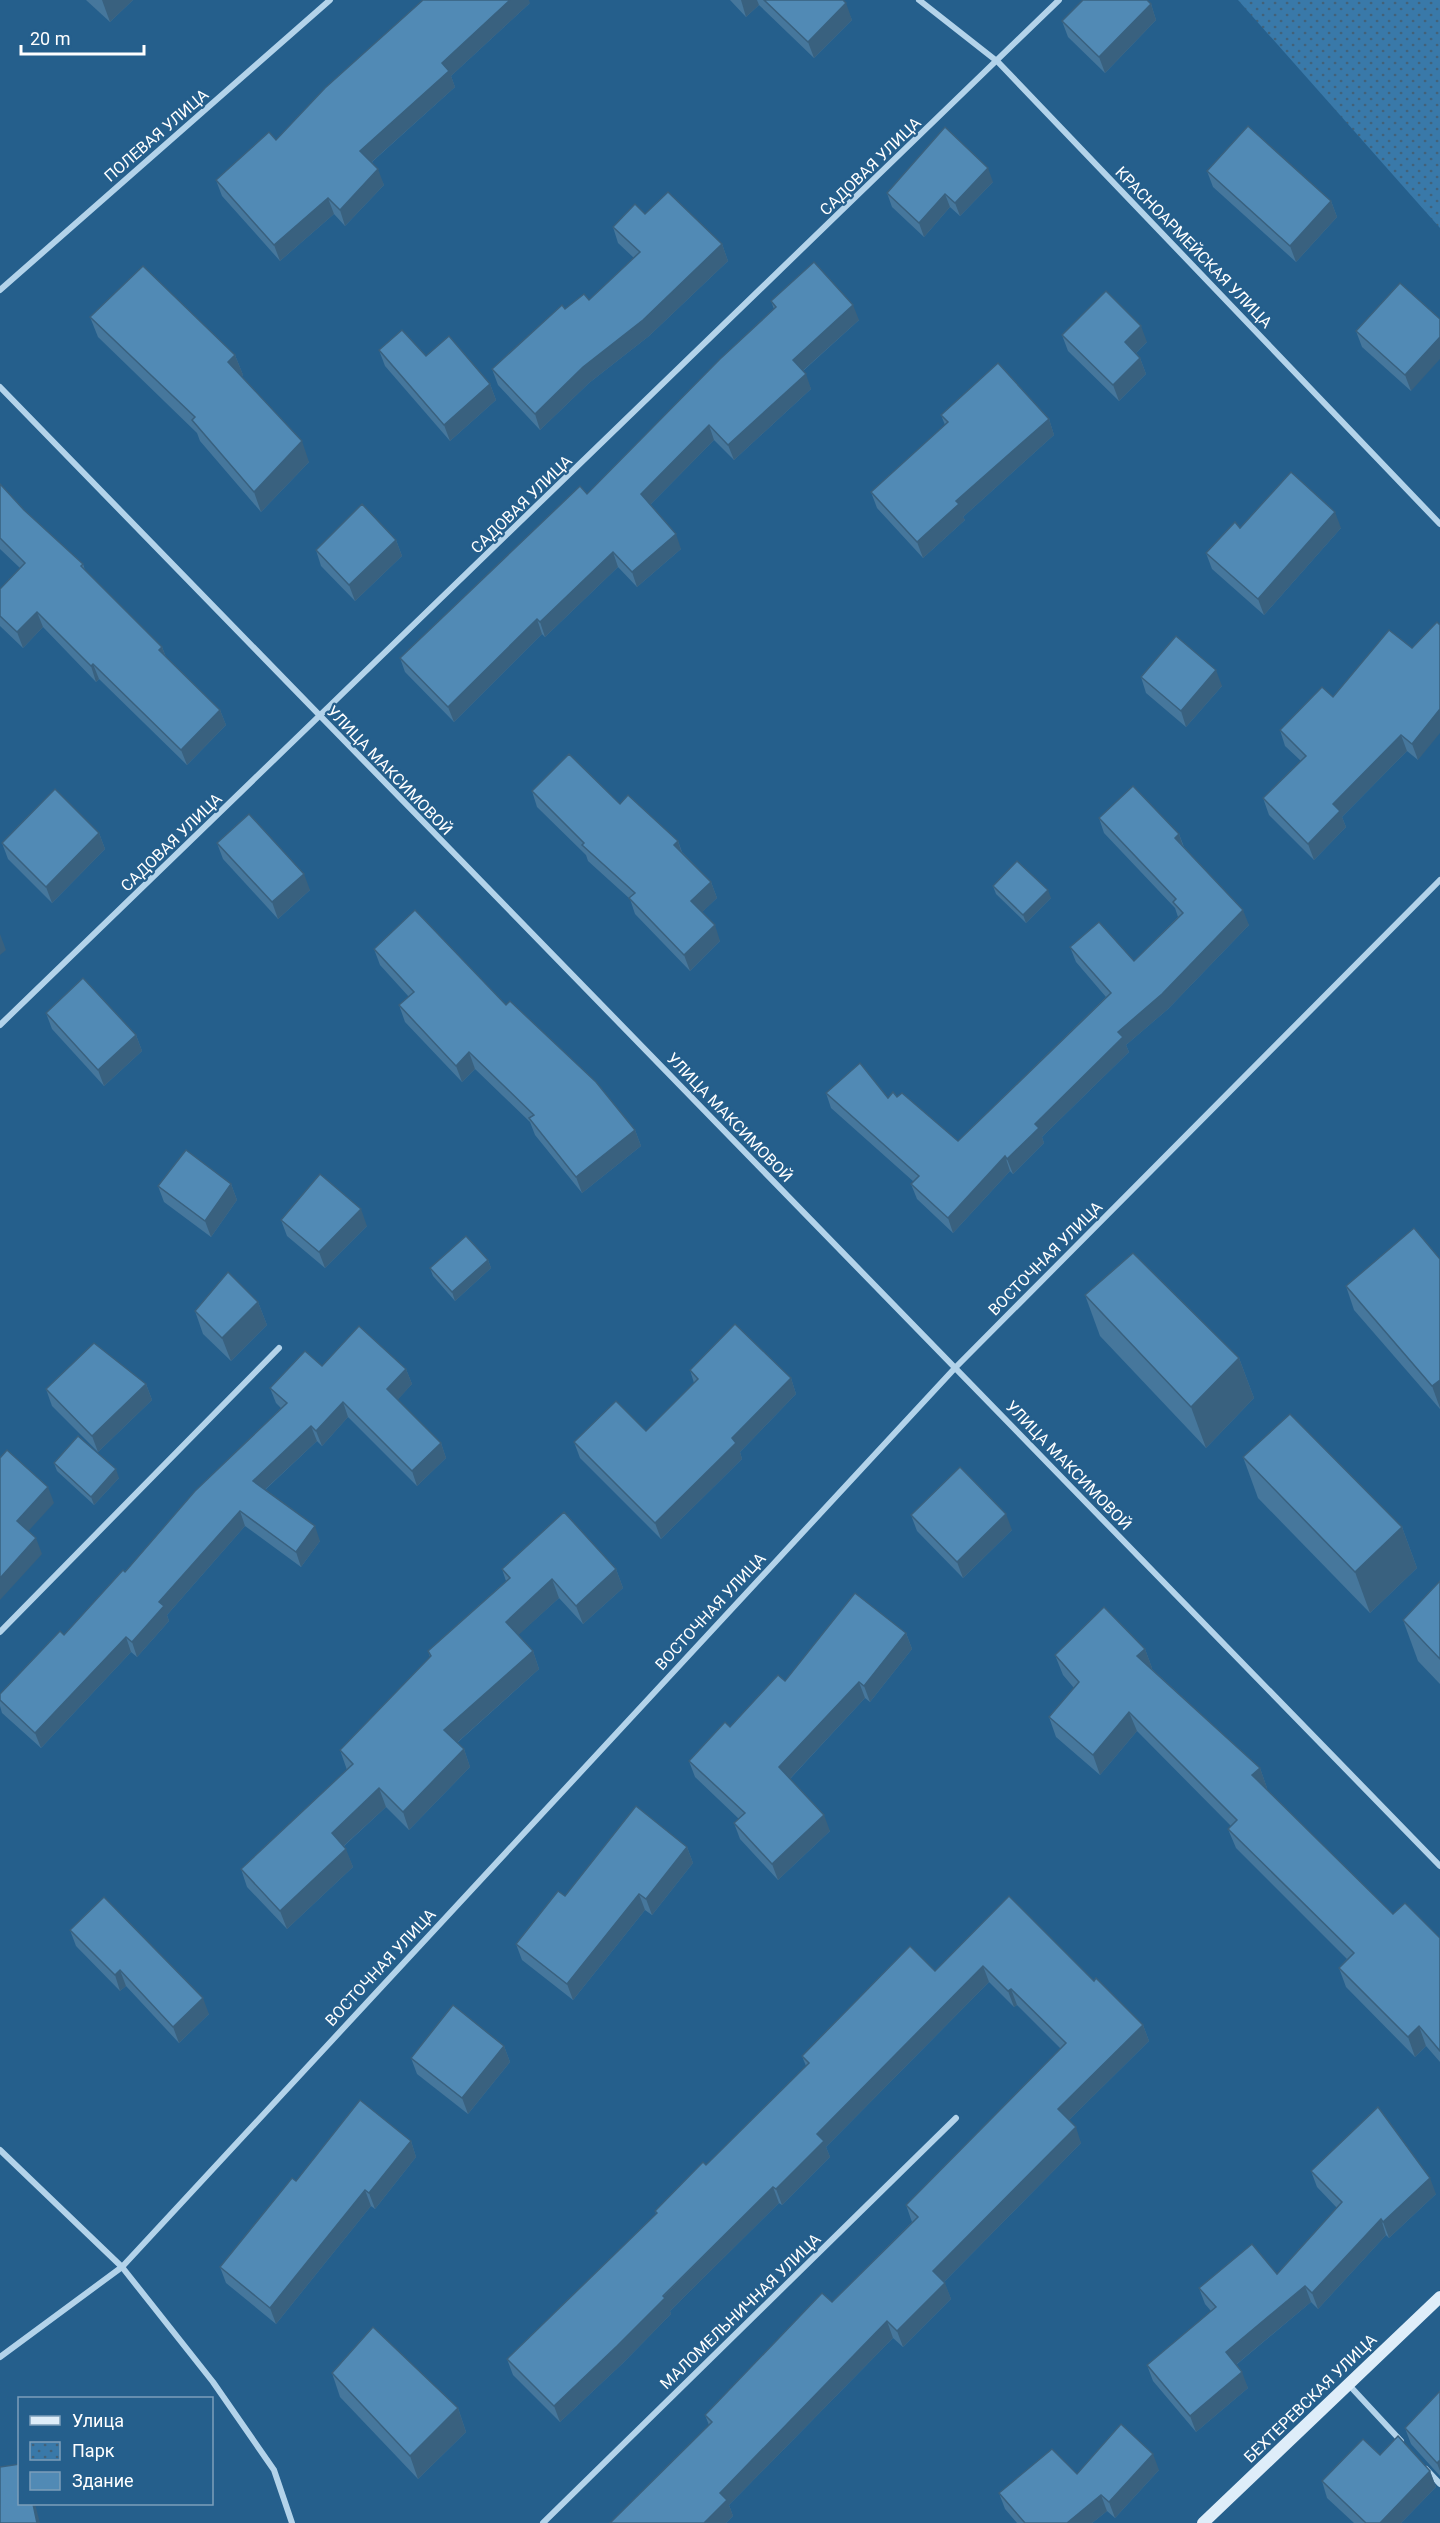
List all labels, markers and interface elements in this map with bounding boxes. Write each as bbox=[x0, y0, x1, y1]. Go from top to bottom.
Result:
scale bar bbox=[21, 18, 144, 56]
text: 20 m bbox=[30, 28, 70, 49]
street label: ПОЛЕВАЯ УЛИЦА bbox=[100, 85, 213, 186]
street label: САДОВАЯ УЛИЦА bbox=[816, 113, 925, 219]
street label: КРАСНОАРМЕЙСКАЯ УЛИЦА bbox=[1111, 163, 1276, 333]
street label: САДОВАЯ УЛИЦА bbox=[467, 451, 576, 557]
street label: УЛИЦА МАКСИМОВОЙ bbox=[323, 702, 456, 839]
street label: САДОВАЯ УЛИЦА bbox=[117, 789, 226, 895]
street label: УЛИЦА МАКСИМОВОЙ bbox=[663, 1049, 796, 1186]
street label: ВОСТОЧНАЯ УЛИЦА bbox=[984, 1197, 1107, 1319]
street label: УЛИЦА МАКСИМОВОЙ bbox=[1002, 1397, 1135, 1534]
street label: ВОСТОЧНАЯ УЛИЦА bbox=[651, 1548, 770, 1674]
street label: ВОСТОЧНАЯ УЛИЦА bbox=[321, 1904, 440, 2030]
street label: МАЛОМЕЛЬНИЧНАЯ УЛИЦА bbox=[656, 2229, 825, 2393]
street label: БЕХТЕРЕВСКАЯ УЛИЦА bbox=[1240, 2330, 1381, 2467]
legend bbox=[18, 2397, 213, 2505]
text: Улица bbox=[72, 2410, 124, 2431]
text: Парк bbox=[72, 2440, 115, 2461]
text: Здание bbox=[72, 2470, 134, 2491]

